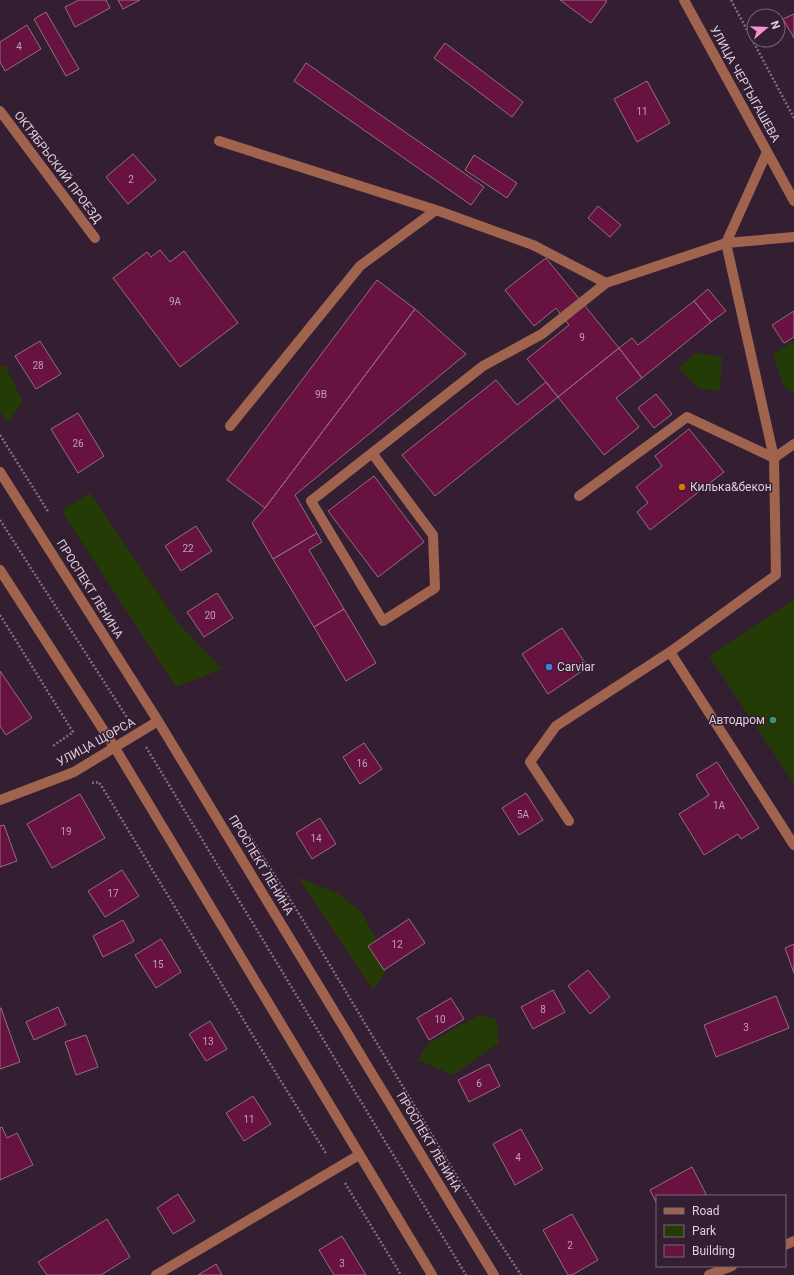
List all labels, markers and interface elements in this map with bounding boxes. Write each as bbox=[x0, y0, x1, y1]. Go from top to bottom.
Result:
north arrow bbox=[746, 8, 786, 48]
text: N bbox=[768, 19, 782, 31]
street label: УЛИЦА ЧЕРТЫГАШЕВА bbox=[707, 23, 783, 145]
house number: 4 bbox=[16, 41, 22, 52]
house number: 11 bbox=[636, 106, 648, 117]
street label: ОКТЯБРЬСКИЙ ПРОЕЗД bbox=[11, 108, 105, 226]
house number: 2 bbox=[128, 174, 134, 185]
house number: 9А bbox=[169, 296, 182, 307]
house number: 9 bbox=[579, 332, 585, 343]
house number: 28 bbox=[32, 360, 44, 371]
house number: 9В bbox=[315, 389, 327, 400]
house number: 26 bbox=[72, 438, 84, 449]
place label: Килька&бекон bbox=[690, 480, 772, 494]
marker: Килька&бекон bbox=[677, 482, 687, 492]
street label: ПРОСПЕКТ ЛЕНИНА bbox=[54, 537, 126, 641]
house number: 22 bbox=[182, 543, 194, 554]
house number: 20 bbox=[204, 610, 216, 621]
place label: Carviar bbox=[557, 660, 595, 674]
marker: Carviar bbox=[544, 662, 554, 672]
place label: Автодром bbox=[709, 713, 765, 727]
street label: УЛИЦА ЩОРСА bbox=[55, 715, 138, 769]
marker: Автодром bbox=[768, 715, 778, 725]
house number: 16 bbox=[356, 758, 368, 769]
house number: 1А bbox=[713, 800, 726, 811]
house number: 5А bbox=[517, 809, 530, 820]
street label: ПРОСПЕКТ ЛЕНИНА bbox=[226, 812, 296, 918]
house number: 19 bbox=[60, 826, 72, 837]
house number: 14 bbox=[310, 833, 322, 844]
house number: 17 bbox=[107, 888, 119, 899]
house number: 12 bbox=[391, 939, 403, 950]
house number: 15 bbox=[152, 959, 164, 970]
house number: 8 bbox=[540, 1004, 546, 1015]
house number: 10 bbox=[434, 1014, 446, 1025]
house number: 3 bbox=[743, 1022, 749, 1033]
house number: 13 bbox=[202, 1036, 214, 1047]
house number: 6 bbox=[476, 1078, 482, 1089]
street label: ПРОСПЕКТ ЛЕНИНА bbox=[394, 1089, 464, 1195]
house number: 11 bbox=[243, 1114, 255, 1125]
house number: 4 bbox=[515, 1152, 521, 1163]
legend bbox=[656, 1195, 786, 1267]
text: Road bbox=[692, 1204, 720, 1218]
text: Park bbox=[692, 1224, 717, 1238]
house number: 2 bbox=[567, 1240, 573, 1251]
text: Building bbox=[692, 1244, 735, 1258]
house number: 3 bbox=[339, 1258, 345, 1269]

